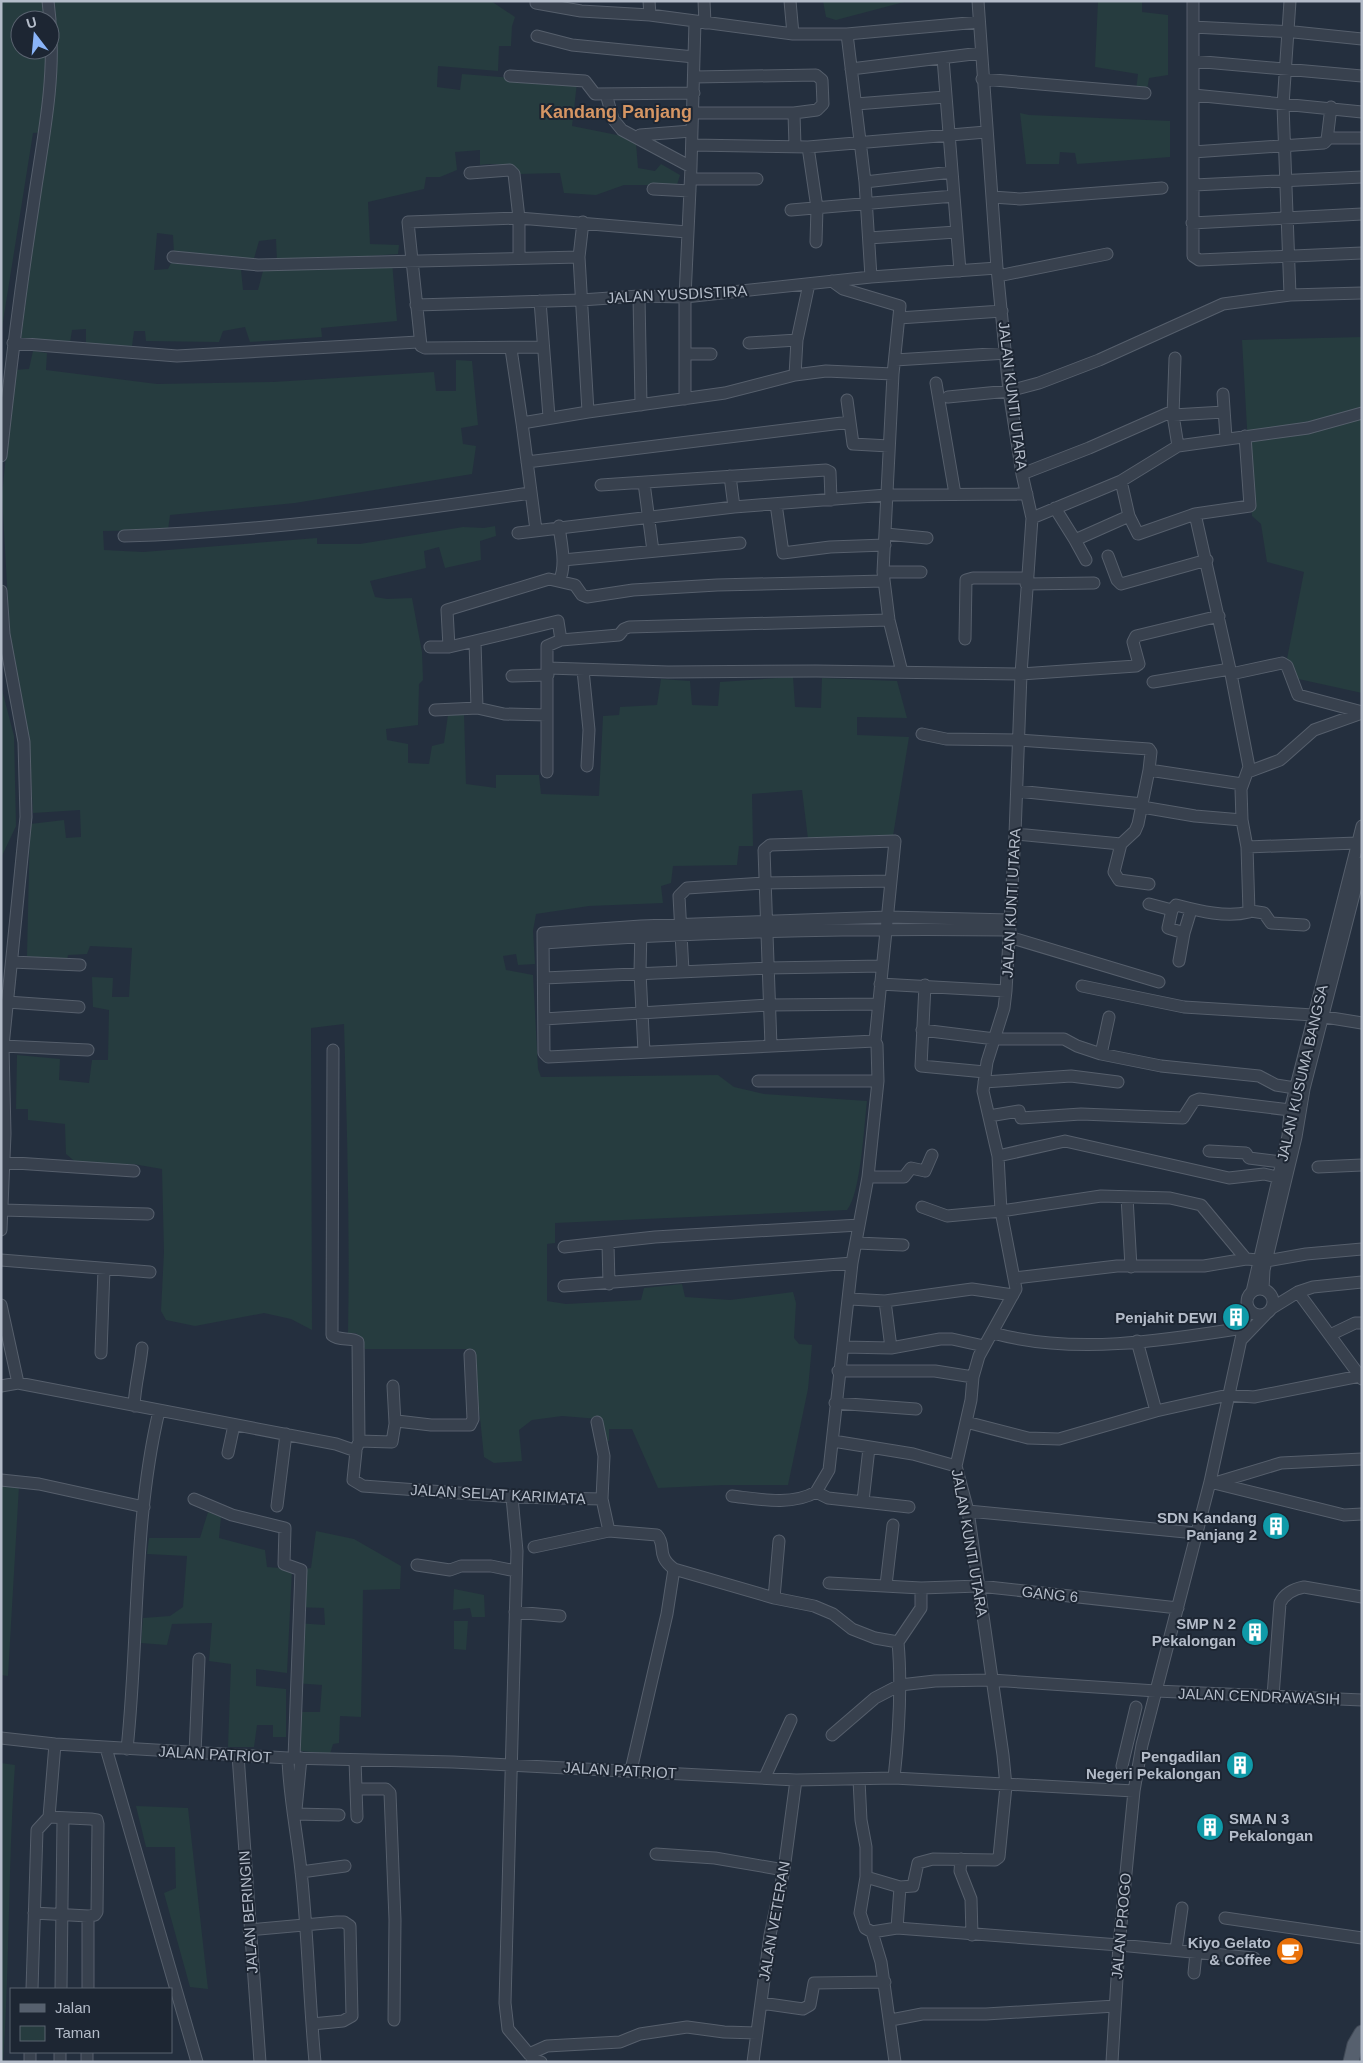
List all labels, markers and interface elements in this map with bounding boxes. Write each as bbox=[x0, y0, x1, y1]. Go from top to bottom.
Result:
north arrow bbox=[10, 10, 60, 60]
text: U bbox=[24, 13, 38, 32]
district label: Kandang Panjang bbox=[540, 102, 692, 122]
street label: JALAN YUSDISTIRA bbox=[606, 282, 748, 306]
street label: JALAN KUNTI UTARA bbox=[995, 321, 1031, 471]
street label: JALAN KUNTI UTARA bbox=[999, 828, 1023, 978]
street label: JALAN KUSUMA BANGSA bbox=[1273, 983, 1331, 1163]
building icon: Penjahit DEWI bbox=[1221, 1302, 1251, 1332]
place label: Penjahit DEWI bbox=[1115, 1309, 1217, 1326]
street label: JALAN KUNTI UTARA bbox=[949, 1468, 991, 1618]
street label: JALAN SELAT KARIMATA bbox=[410, 1481, 586, 1507]
place label: SDN Kandang Panjang 2 bbox=[1157, 1509, 1257, 1543]
building icon: SDN Kandang Panjang 2 bbox=[1261, 1511, 1291, 1541]
street label: GANG 6 bbox=[1021, 1583, 1079, 1605]
place label: SMP N 2 Pekalongan bbox=[1152, 1615, 1236, 1649]
building icon: SMP N 2 Pekalongan bbox=[1240, 1617, 1270, 1647]
street label: JALAN CENDRAWASIH bbox=[1178, 1685, 1340, 1707]
street label: JALAN PATRIOT bbox=[158, 1743, 272, 1765]
place label: Pengadilan Negeri Pekalongan bbox=[1086, 1748, 1221, 1782]
building icon: Pengadilan Negeri Pekalongan bbox=[1225, 1750, 1255, 1780]
street label: JALAN PATRIOT bbox=[563, 1759, 677, 1781]
place label: SMA N 3 Pekalongan bbox=[1229, 1810, 1313, 1844]
building icon: SMA N 3 Pekalongan bbox=[1195, 1812, 1225, 1842]
street label: JALAN BERINGIN bbox=[235, 1850, 261, 1974]
street label: JALAN VETERAN bbox=[755, 1860, 793, 1982]
street label: JALAN PROGO bbox=[1108, 1872, 1134, 1980]
place label: Kiyo Gelato & Coffee bbox=[1188, 1934, 1271, 1968]
cafe icon: Kiyo Gelato & Coffee bbox=[1275, 1936, 1305, 1966]
legend bbox=[10, 1988, 172, 2053]
text: Jalan bbox=[55, 1999, 91, 2016]
text: Taman bbox=[55, 2024, 100, 2041]

